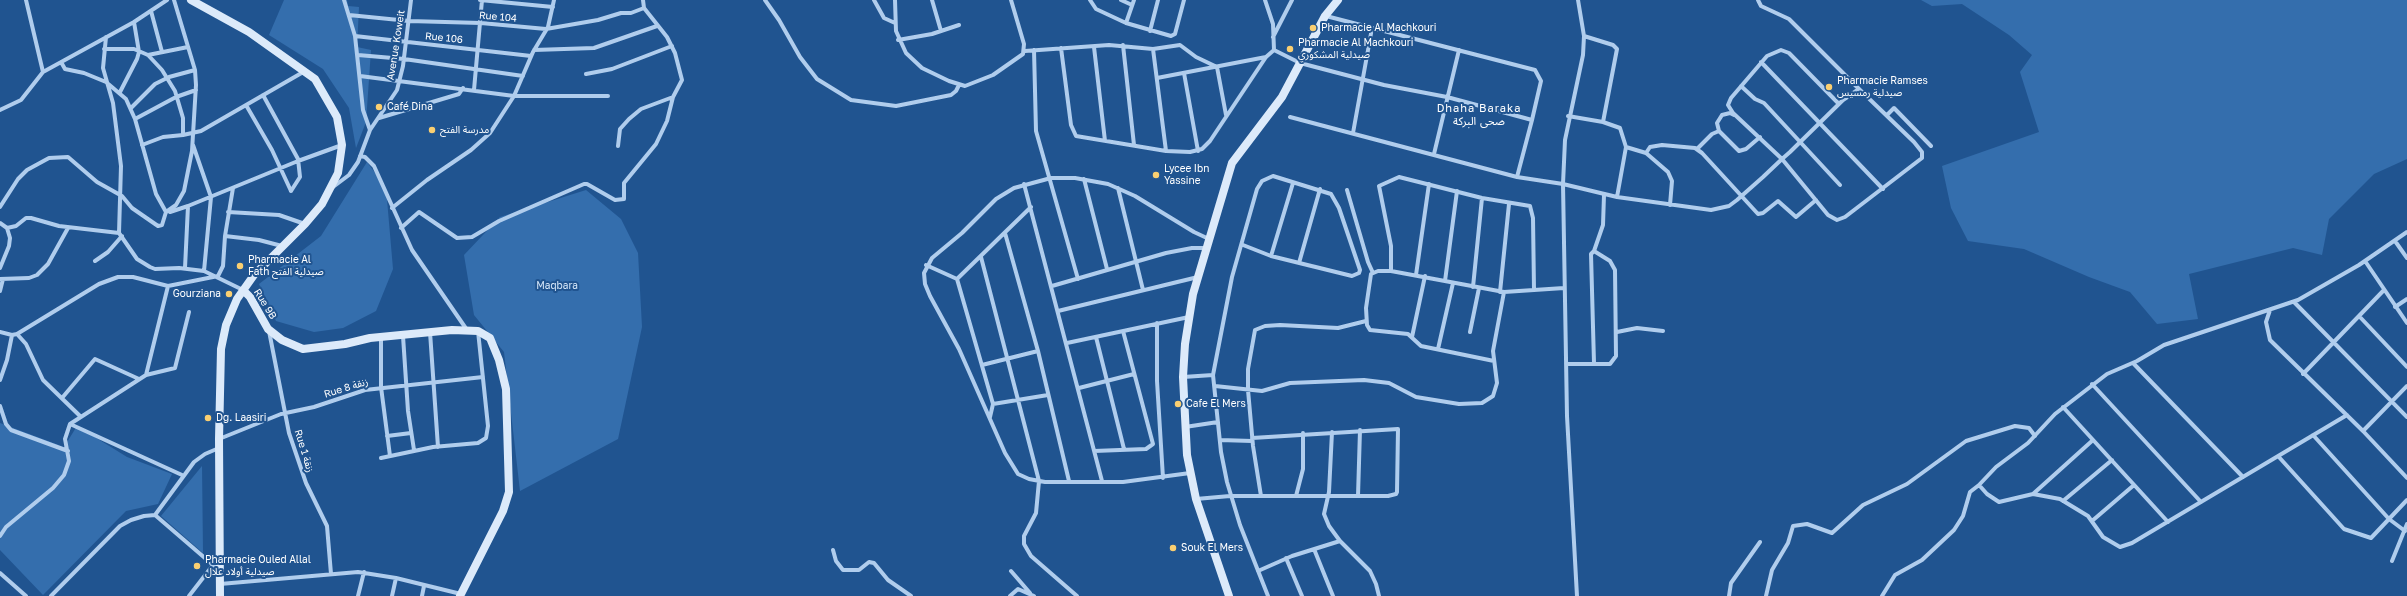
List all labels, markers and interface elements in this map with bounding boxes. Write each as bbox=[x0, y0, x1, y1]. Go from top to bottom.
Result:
street label: Avenue Koweit bbox=[385, 9, 407, 81]
street label: Rue 104 bbox=[478, 9, 518, 25]
place label: Pharmacie Al Machkouri bbox=[1321, 22, 1436, 34]
marker: Pharmacie Al Machkouri bbox=[1308, 23, 1318, 33]
street label: Rue 106 bbox=[424, 30, 464, 46]
place label: Pharmacie Al Machkouri صيدلية المشكوري bbox=[1298, 37, 1413, 60]
marker: Pharmacie Al Machkouri صيدلية المشكوري bbox=[1285, 44, 1295, 54]
place label: Pharmacie Ramses صيدلية رمسيس bbox=[1837, 75, 1928, 98]
marker: Pharmacie Ramses صيدلية رمسيس bbox=[1824, 82, 1834, 92]
place label: Café Dina bbox=[387, 101, 433, 113]
marker: Café Dina bbox=[374, 102, 384, 112]
district label: Dhaha Baraka ضحى البركة bbox=[1437, 102, 1521, 128]
place label: مدرسة الفتح bbox=[440, 124, 489, 136]
marker: مدرسة الفتح bbox=[427, 125, 437, 135]
place label: Lycee Ibn Yassine bbox=[1164, 163, 1209, 186]
marker: Lycee Ibn Yassine bbox=[1151, 170, 1161, 180]
place label: Pharmacie Al Fath صيدلية الفتح bbox=[248, 254, 324, 278]
marker: Pharmacie Al Fath صيدلية الفتح bbox=[235, 261, 245, 271]
park label: Maqbara bbox=[536, 280, 578, 292]
street label: Rue 9B bbox=[251, 287, 279, 321]
place label: Gourziana bbox=[173, 288, 221, 300]
marker: Gourziana bbox=[224, 289, 234, 299]
street label: Rue 8 زنقة bbox=[323, 376, 369, 400]
place label: Cafe El Mers bbox=[1186, 398, 1246, 410]
marker: Cafe El Mers bbox=[1173, 399, 1183, 409]
place label: Dg. Laasiri bbox=[216, 412, 266, 424]
marker: Dg. Laasiri bbox=[203, 413, 213, 423]
street label: Rue 1 زنقة bbox=[292, 428, 316, 474]
place label: Souk El Mers bbox=[1181, 542, 1243, 554]
marker: Souk El Mers bbox=[1168, 543, 1178, 553]
place label: Pharmacie Ouled Allal صيدلية أولاد علال bbox=[205, 554, 311, 578]
marker: Pharmacie Ouled Allal صيدلية أولاد علال bbox=[192, 561, 202, 571]

